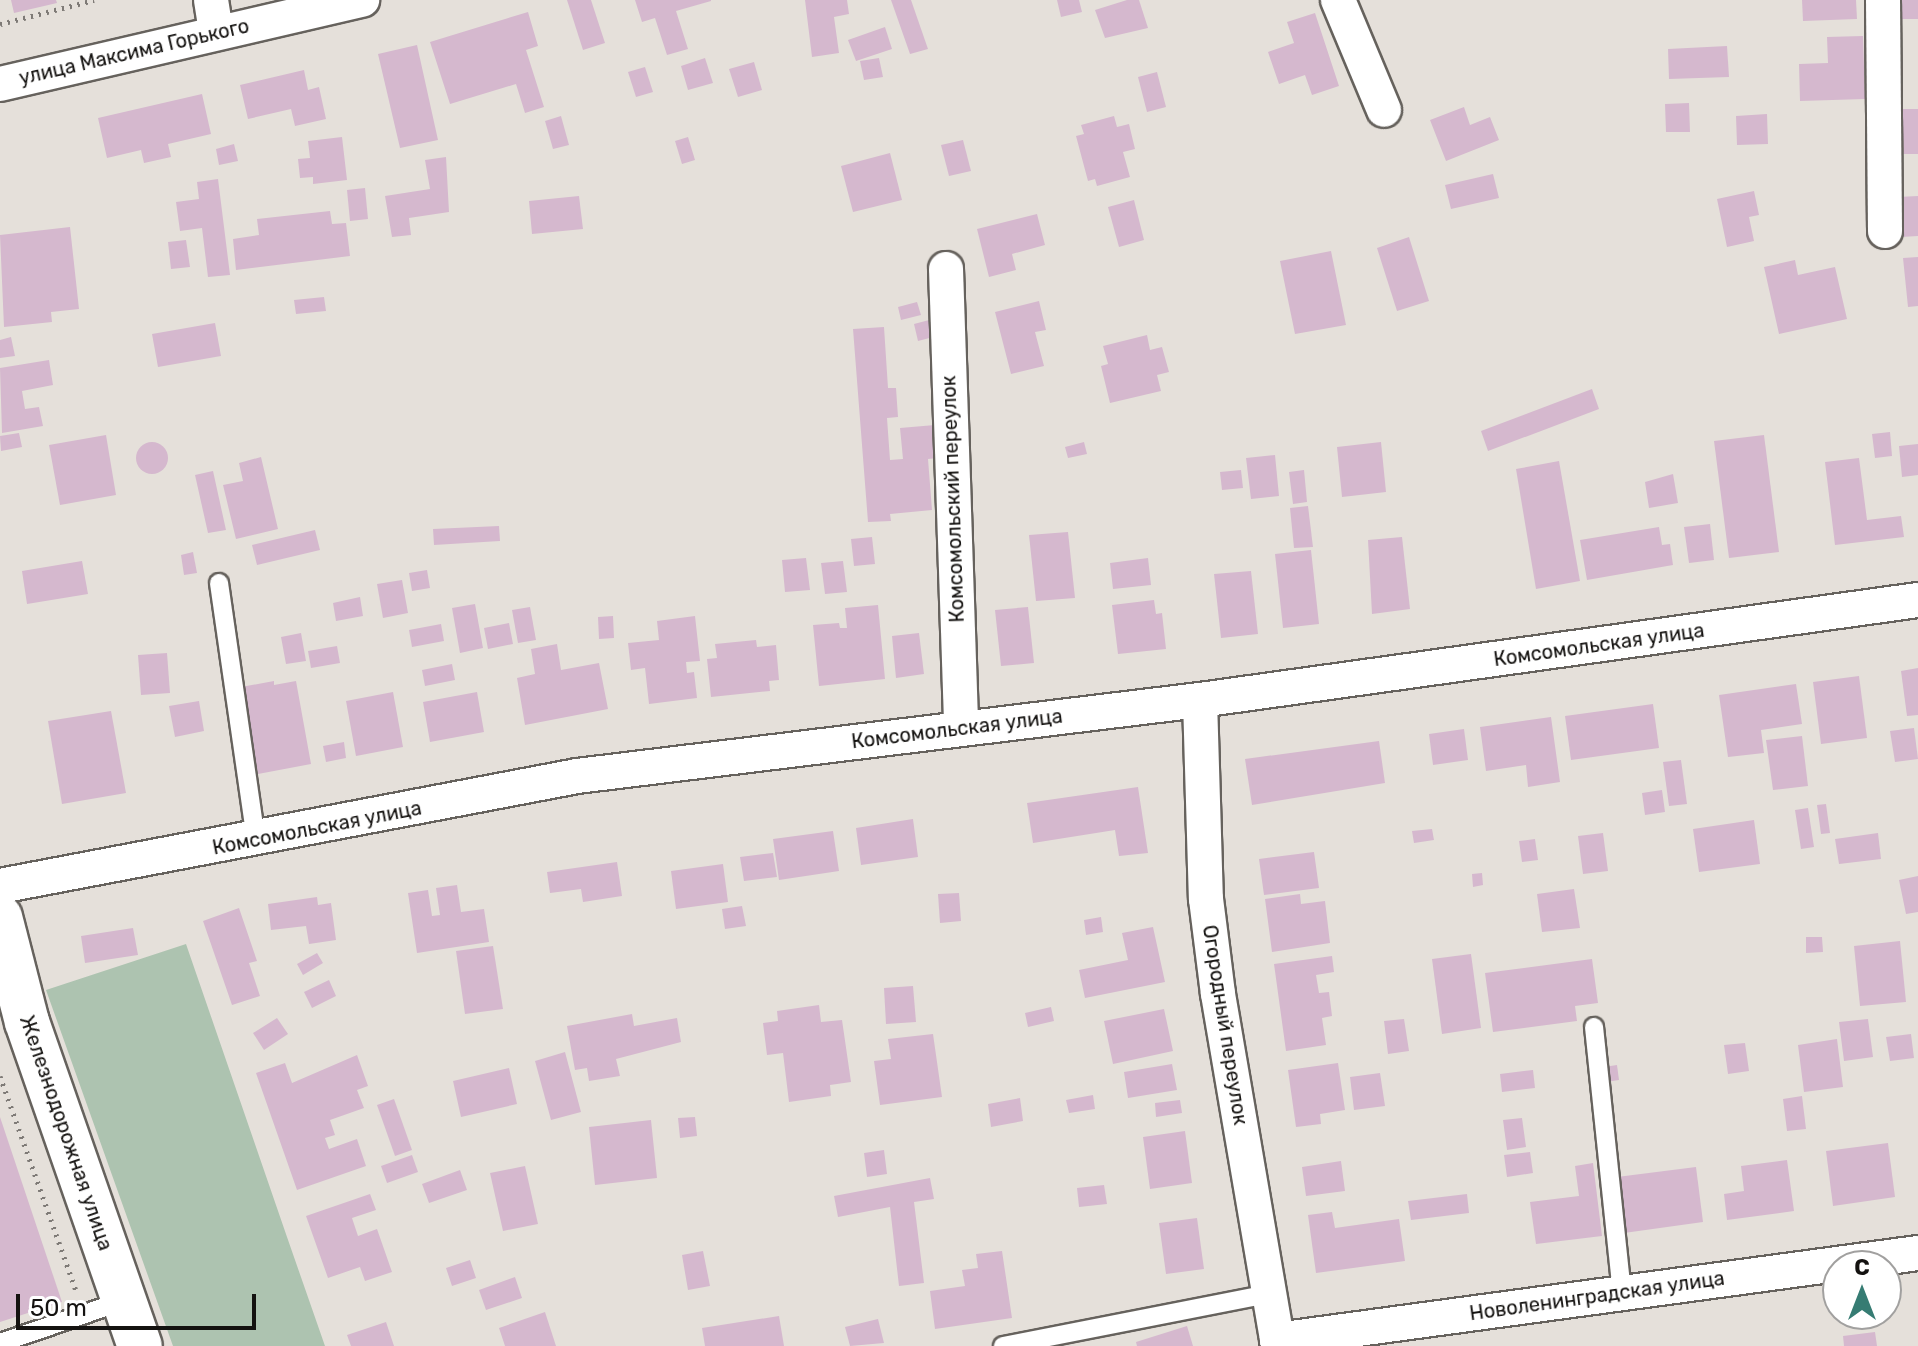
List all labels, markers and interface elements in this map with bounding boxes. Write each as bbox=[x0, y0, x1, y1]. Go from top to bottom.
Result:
street label: улица Максима Горького bbox=[17, 14, 251, 90]
street label: Комсомольский переулок bbox=[937, 375, 969, 623]
street label: Комсомольская улица bbox=[1492, 618, 1706, 672]
street label: Комсомольская улица bbox=[850, 704, 1064, 754]
street label: Комсомольская улица bbox=[210, 796, 424, 860]
street label: Огородный переулок bbox=[1197, 923, 1253, 1127]
street label: Железнодорожная улица bbox=[14, 1012, 118, 1254]
north arrow bbox=[1822, 1250, 1902, 1330]
text: С bbox=[1854, 1254, 1870, 1281]
street label: Новоленинградская улица bbox=[1468, 1266, 1726, 1326]
scale bar bbox=[20, 1278, 260, 1328]
text: 50 m bbox=[30, 1294, 87, 1322]

